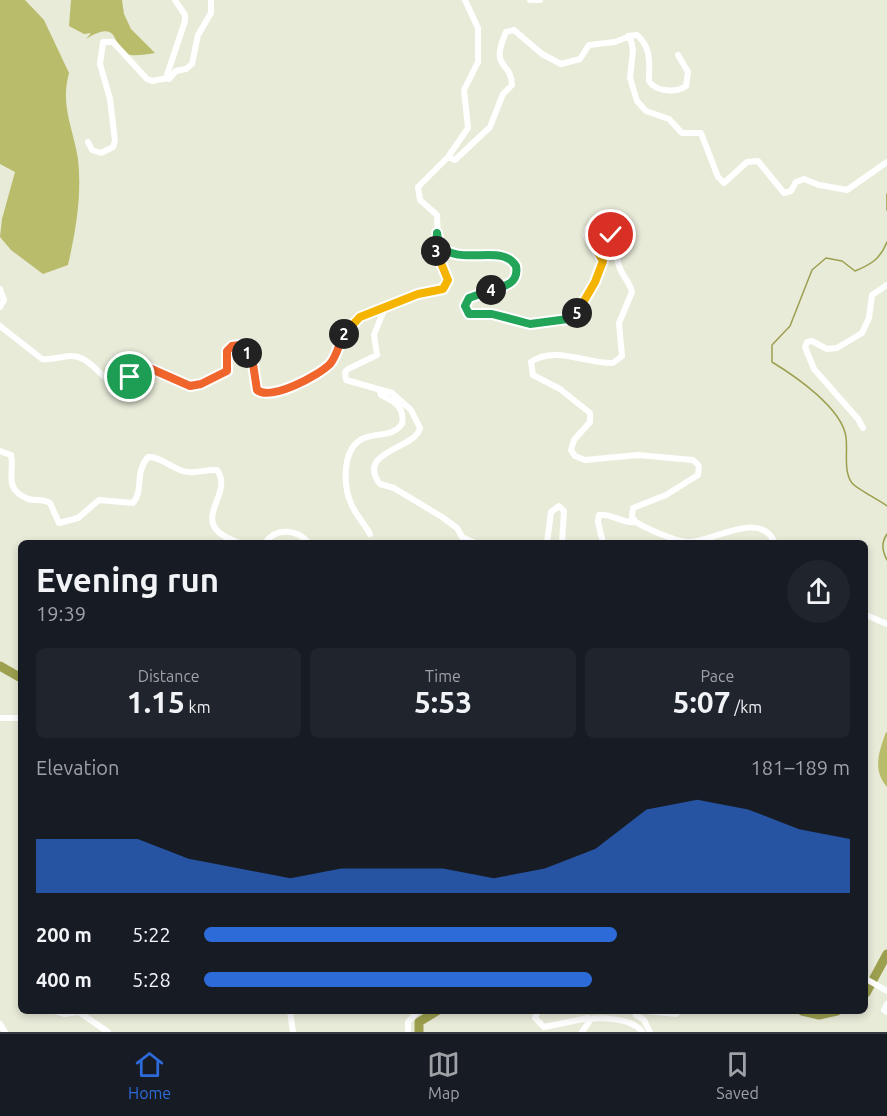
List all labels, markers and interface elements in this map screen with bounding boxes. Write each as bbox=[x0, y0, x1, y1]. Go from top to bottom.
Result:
pin bbox=[585, 209, 636, 260]
icon: check bbox=[594, 218, 627, 251]
pin: 3 bbox=[421, 236, 451, 266]
text: 3 bbox=[431, 242, 441, 260]
pin: 4 bbox=[476, 275, 506, 305]
text: 4 bbox=[486, 281, 496, 299]
pin: 5 bbox=[562, 298, 592, 328]
text: 5 bbox=[572, 304, 582, 322]
pin: 2 bbox=[329, 319, 359, 349]
text: 2 bbox=[339, 325, 349, 343]
pin: 1 bbox=[232, 338, 262, 368]
text: 1 bbox=[242, 344, 252, 362]
pin bbox=[104, 351, 155, 402]
icon: arrive bbox=[113, 360, 146, 393]
button: share bbox=[787, 560, 850, 623]
text: Evening run bbox=[36, 561, 219, 598]
text: 19:39 bbox=[36, 602, 86, 625]
text: Distance bbox=[138, 667, 200, 685]
text: Time bbox=[425, 667, 461, 685]
text: Pace bbox=[700, 667, 734, 685]
text: 1.15 bbox=[127, 685, 185, 719]
text: 5:53 bbox=[414, 685, 472, 719]
text: 5:07 bbox=[673, 685, 731, 719]
text: km bbox=[185, 698, 211, 716]
text: /km bbox=[731, 698, 762, 716]
text: Elevation bbox=[36, 756, 119, 779]
text: 181–189 m bbox=[751, 756, 850, 779]
text: 200 m bbox=[36, 923, 92, 946]
text: 5:22 bbox=[132, 923, 171, 946]
text: 400 m bbox=[36, 968, 92, 991]
text: 5:28 bbox=[132, 968, 171, 991]
tab: Home bbox=[128, 1048, 171, 1102]
tab: Map bbox=[427, 1048, 460, 1102]
tab: Saved bbox=[716, 1048, 759, 1102]

